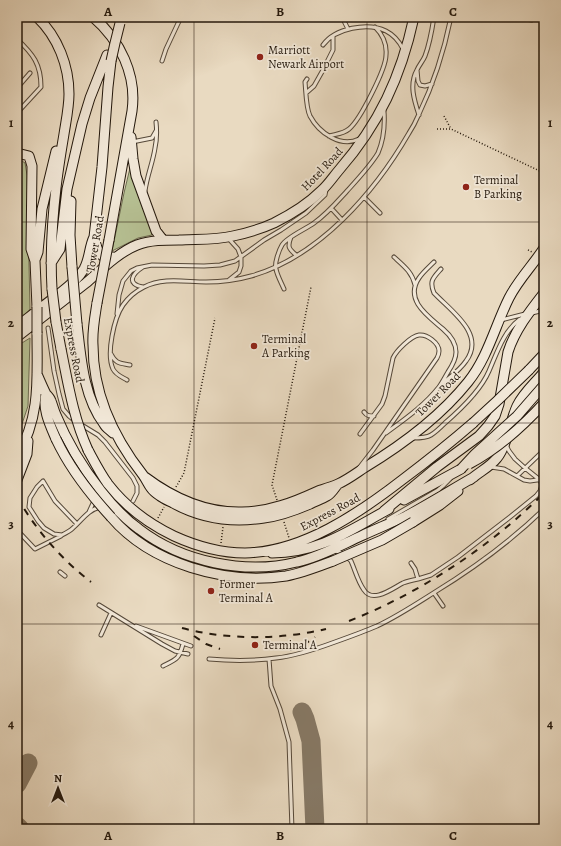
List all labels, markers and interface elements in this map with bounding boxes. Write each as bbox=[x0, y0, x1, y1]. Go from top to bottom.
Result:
text: A bbox=[103, 3, 113, 20]
text: B bbox=[276, 3, 284, 20]
text: C bbox=[449, 3, 457, 20]
place label: Marriott Newark Airport bbox=[268, 42, 344, 72]
marker: Marriott Newark Airport bbox=[255, 52, 265, 62]
text: 1 bbox=[9, 114, 14, 131]
text: 1 bbox=[548, 114, 553, 131]
street label: Hotel Road bbox=[298, 143, 347, 194]
place label: Terminal B Parking bbox=[474, 172, 522, 202]
marker: Terminal B Parking bbox=[461, 182, 471, 192]
street label: Tower Road bbox=[82, 214, 108, 274]
text: 2 bbox=[8, 314, 15, 331]
text: 2 bbox=[547, 314, 554, 331]
street label: Express Road bbox=[60, 316, 88, 384]
place label: Terminal A Parking bbox=[261, 331, 310, 361]
marker: Terminal A Parking bbox=[249, 341, 259, 351]
street label: Tower Road bbox=[412, 368, 464, 420]
street label: Express Road bbox=[297, 489, 363, 535]
text: 3 bbox=[8, 515, 14, 532]
text: 3 bbox=[547, 515, 553, 532]
place label: Former Terminal A bbox=[219, 576, 274, 606]
marker: Former Terminal A bbox=[206, 586, 216, 596]
place label: Terminal A bbox=[263, 637, 318, 653]
marker: Terminal A bbox=[250, 640, 260, 650]
text: 4 bbox=[8, 715, 14, 732]
text: 4 bbox=[547, 715, 553, 732]
north arrow bbox=[38, 768, 78, 808]
text: N bbox=[54, 771, 62, 786]
text: A bbox=[103, 827, 113, 844]
text: B bbox=[276, 827, 284, 844]
text: C bbox=[449, 827, 457, 844]

